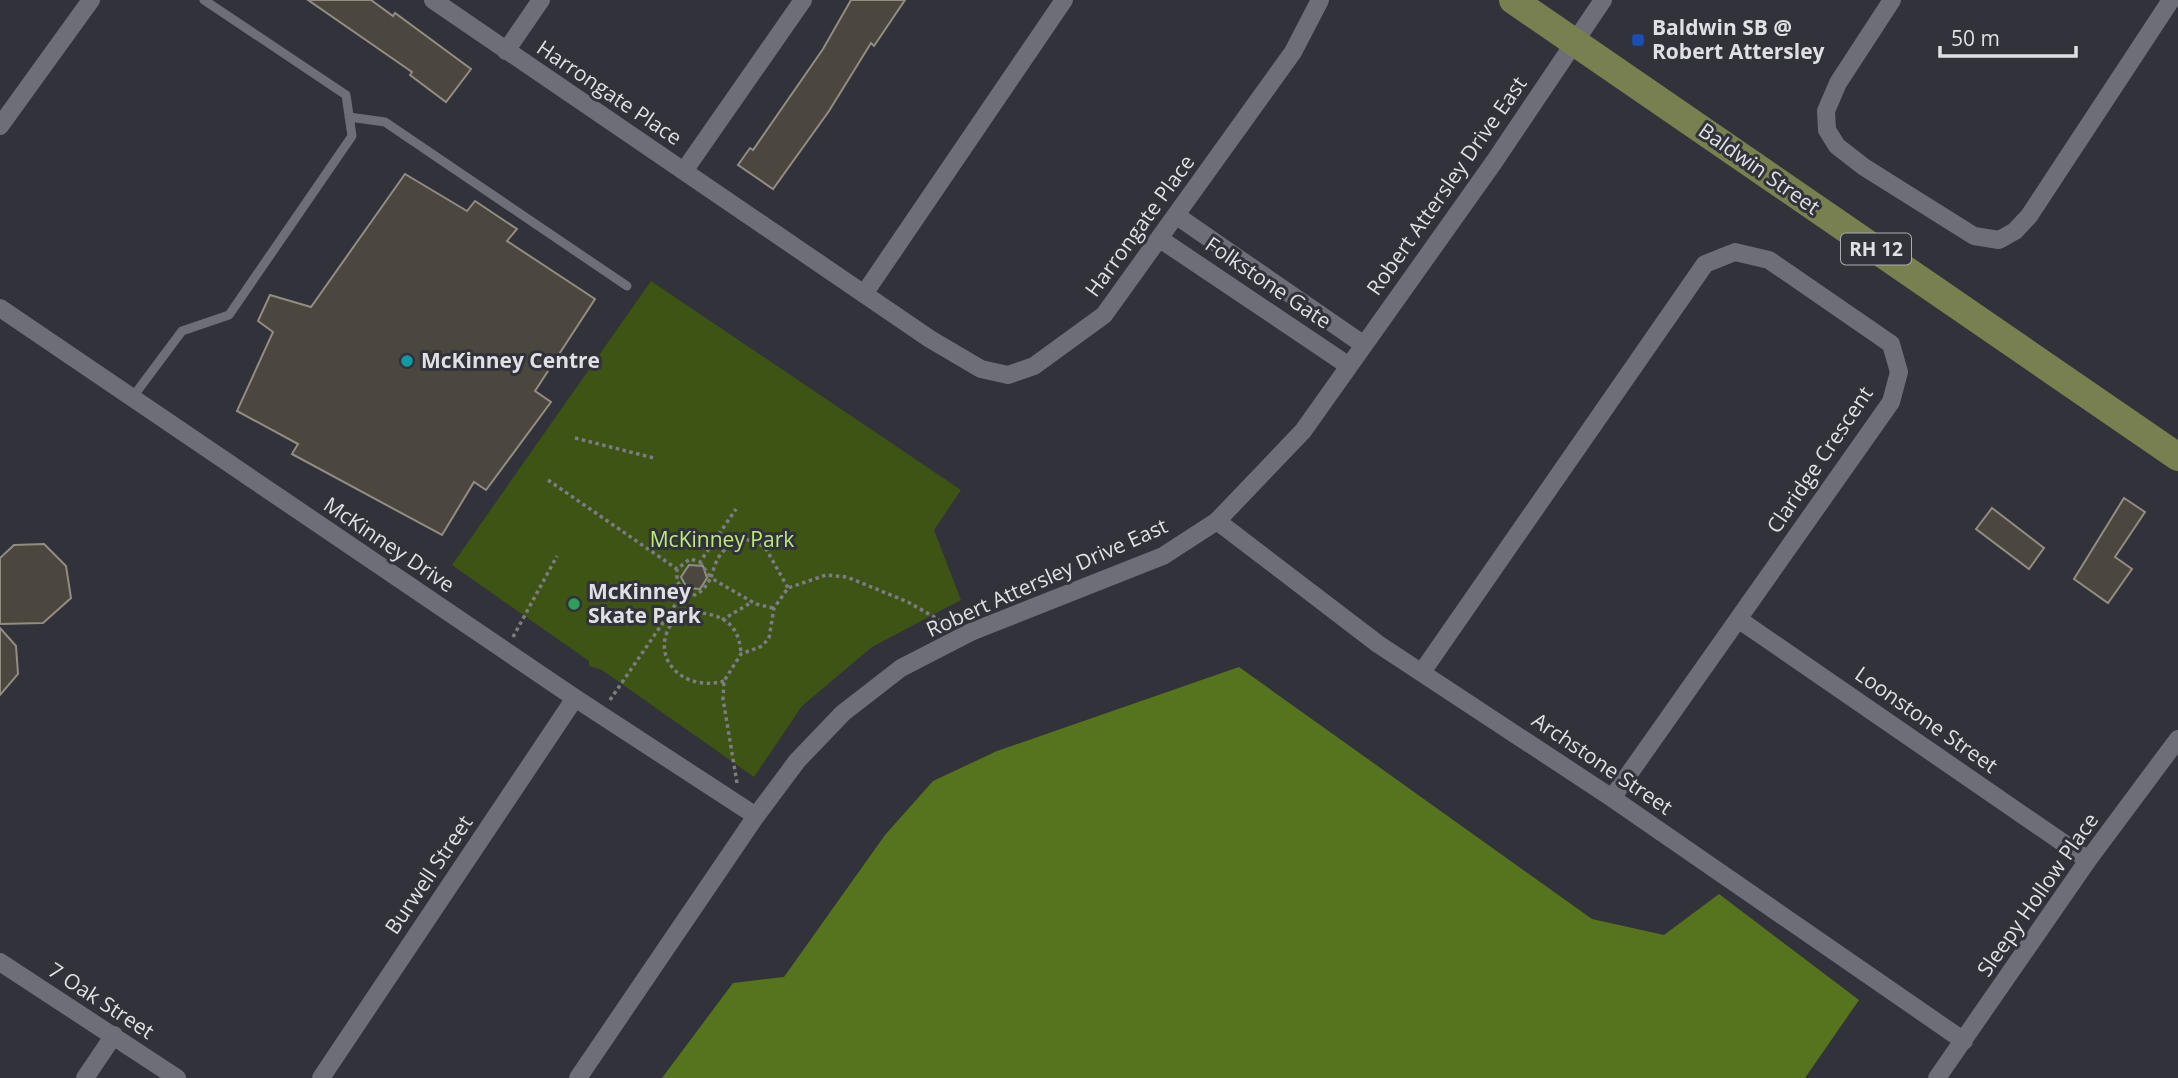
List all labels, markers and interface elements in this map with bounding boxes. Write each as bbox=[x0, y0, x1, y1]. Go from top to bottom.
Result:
place label: Baldwin SB @ Robert Attersley bbox=[1652, 13, 1825, 65]
scale bar bbox=[1940, 14, 2076, 58]
text: 50 m bbox=[1951, 24, 2000, 52]
marker: Baldwin SB @ Robert Attersley bbox=[1630, 32, 1646, 48]
street label: Harrongate Place bbox=[532, 33, 687, 151]
street label: Robert Attersley Drive East bbox=[1360, 70, 1533, 300]
street label: Baldwin Street bbox=[1693, 116, 1826, 220]
street label: Harrongate Place bbox=[1078, 149, 1200, 302]
street label: Folkstone Gate bbox=[1200, 230, 1337, 335]
road number: RH 12 bbox=[1841, 233, 1911, 264]
place label: McKinney Centre bbox=[421, 346, 600, 374]
marker: McKinney Centre bbox=[399, 353, 415, 369]
street label: Claridge Crescent bbox=[1760, 381, 1879, 538]
street label: McKinney Drive bbox=[319, 490, 460, 598]
street label: Robert Attersley Drive East bbox=[922, 511, 1172, 643]
park label: McKinney Park bbox=[650, 525, 794, 553]
place label: McKinney Skate Park bbox=[588, 577, 702, 629]
marker: McKinney Skate Park bbox=[566, 596, 582, 612]
street label: Loonstone Street bbox=[1850, 660, 2003, 779]
street label: Archstone Street bbox=[1527, 706, 1678, 821]
street label: Sleepy Hollow Place bbox=[1970, 807, 2104, 982]
street label: Burwell Street bbox=[378, 809, 478, 939]
street label: 7 Oak Street bbox=[43, 956, 160, 1045]

